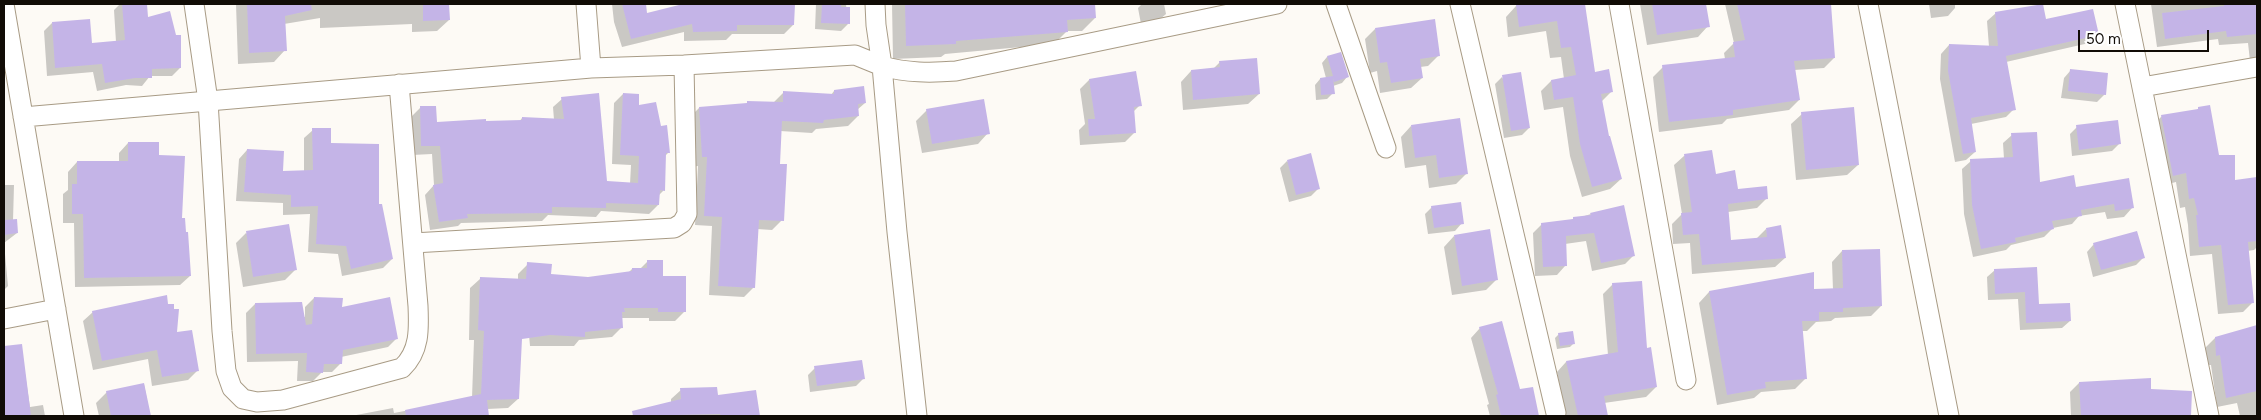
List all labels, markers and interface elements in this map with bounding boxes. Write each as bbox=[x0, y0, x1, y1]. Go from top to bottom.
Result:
scale bar bbox=[2081, 20, 2212, 52]
text: 50 m bbox=[2086, 30, 2121, 48]

